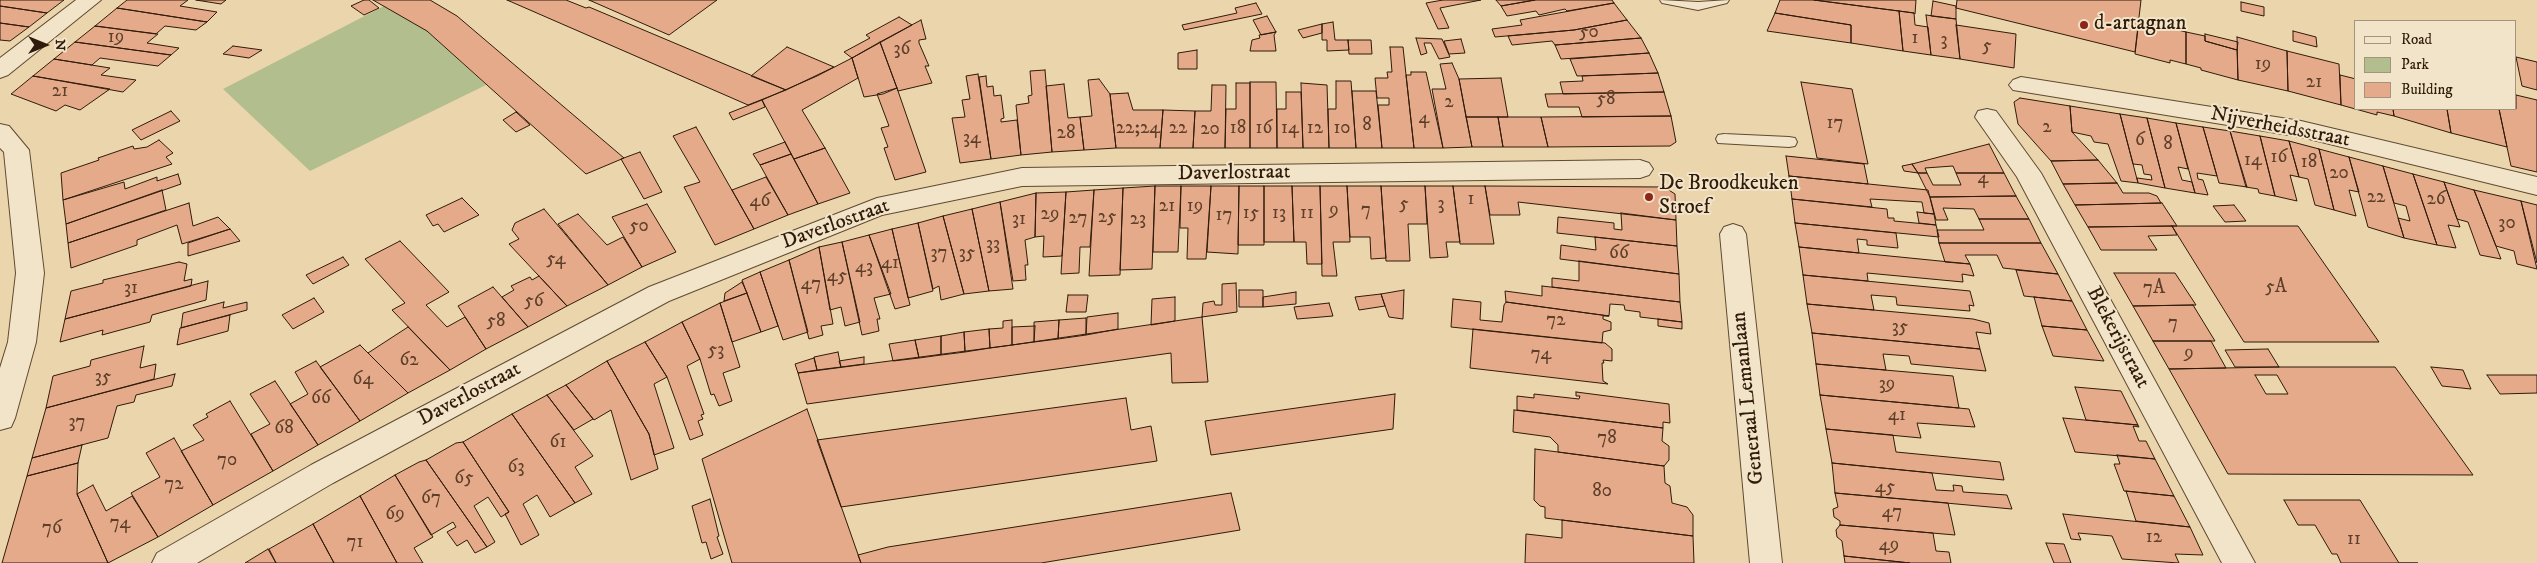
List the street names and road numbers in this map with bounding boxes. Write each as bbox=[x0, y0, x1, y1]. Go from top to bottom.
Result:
street label: Nijverheidsstraat bbox=[2208, 102, 2352, 154]
street label: Daverlostraat bbox=[1177, 160, 1291, 188]
street label: Daverlostraat bbox=[779, 194, 893, 256]
street label: Blekerijstraat bbox=[2080, 283, 2154, 393]
street label: Generaal Lemanlaan bbox=[1727, 310, 1771, 486]
street label: Daverlostraat bbox=[414, 357, 526, 433]

